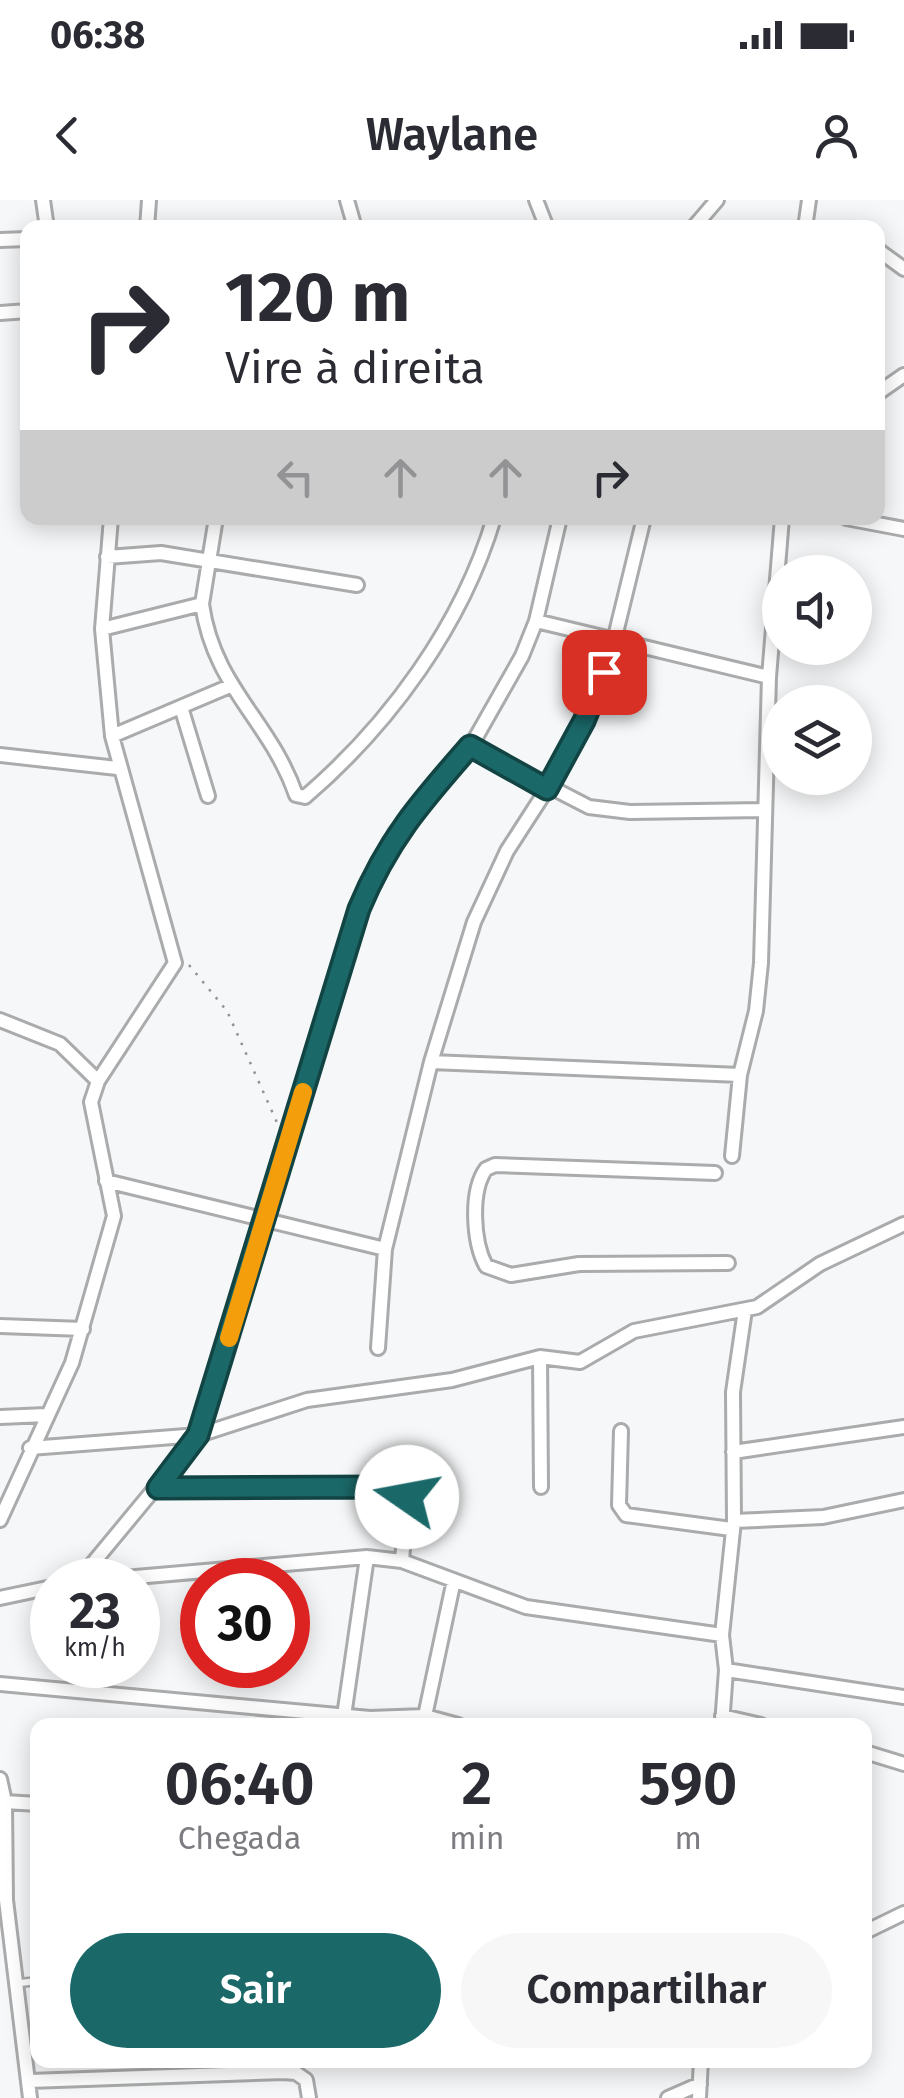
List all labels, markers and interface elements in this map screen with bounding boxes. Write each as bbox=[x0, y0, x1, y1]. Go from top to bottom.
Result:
text: 06:38 bbox=[50, 12, 145, 58]
icon: back bbox=[40, 108, 95, 163]
text: Waylane bbox=[366, 108, 538, 162]
icon: person bbox=[809, 108, 864, 163]
text: 120 m bbox=[225, 256, 410, 340]
icon: right bbox=[60, 260, 190, 390]
text: Vire à direita bbox=[225, 341, 485, 395]
icon: left bbox=[268, 450, 323, 505]
icon: ahead bbox=[373, 450, 428, 505]
icon: ahead bbox=[478, 450, 533, 505]
icon: right bbox=[583, 450, 638, 505]
map controls bbox=[762, 555, 872, 795]
button: sound bbox=[762, 555, 872, 665]
pin bbox=[562, 630, 647, 715]
icon: arrive bbox=[577, 645, 632, 700]
button: layers bbox=[762, 685, 872, 795]
position arrow bbox=[355, 1445, 459, 1549]
speed limit sign: 30 bbox=[180, 1558, 310, 1688]
text: 23 bbox=[69, 1581, 121, 1641]
text: km/h bbox=[64, 1633, 126, 1663]
text: 06:40 bbox=[164, 1748, 315, 1820]
text: 2 bbox=[462, 1748, 492, 1820]
text: 590 bbox=[639, 1748, 738, 1820]
text: Chegada bbox=[178, 1819, 302, 1857]
text: min bbox=[449, 1819, 504, 1857]
text: m bbox=[675, 1819, 702, 1857]
button: Sair bbox=[70, 1933, 441, 2048]
button: Compartilhar bbox=[461, 1933, 832, 2048]

